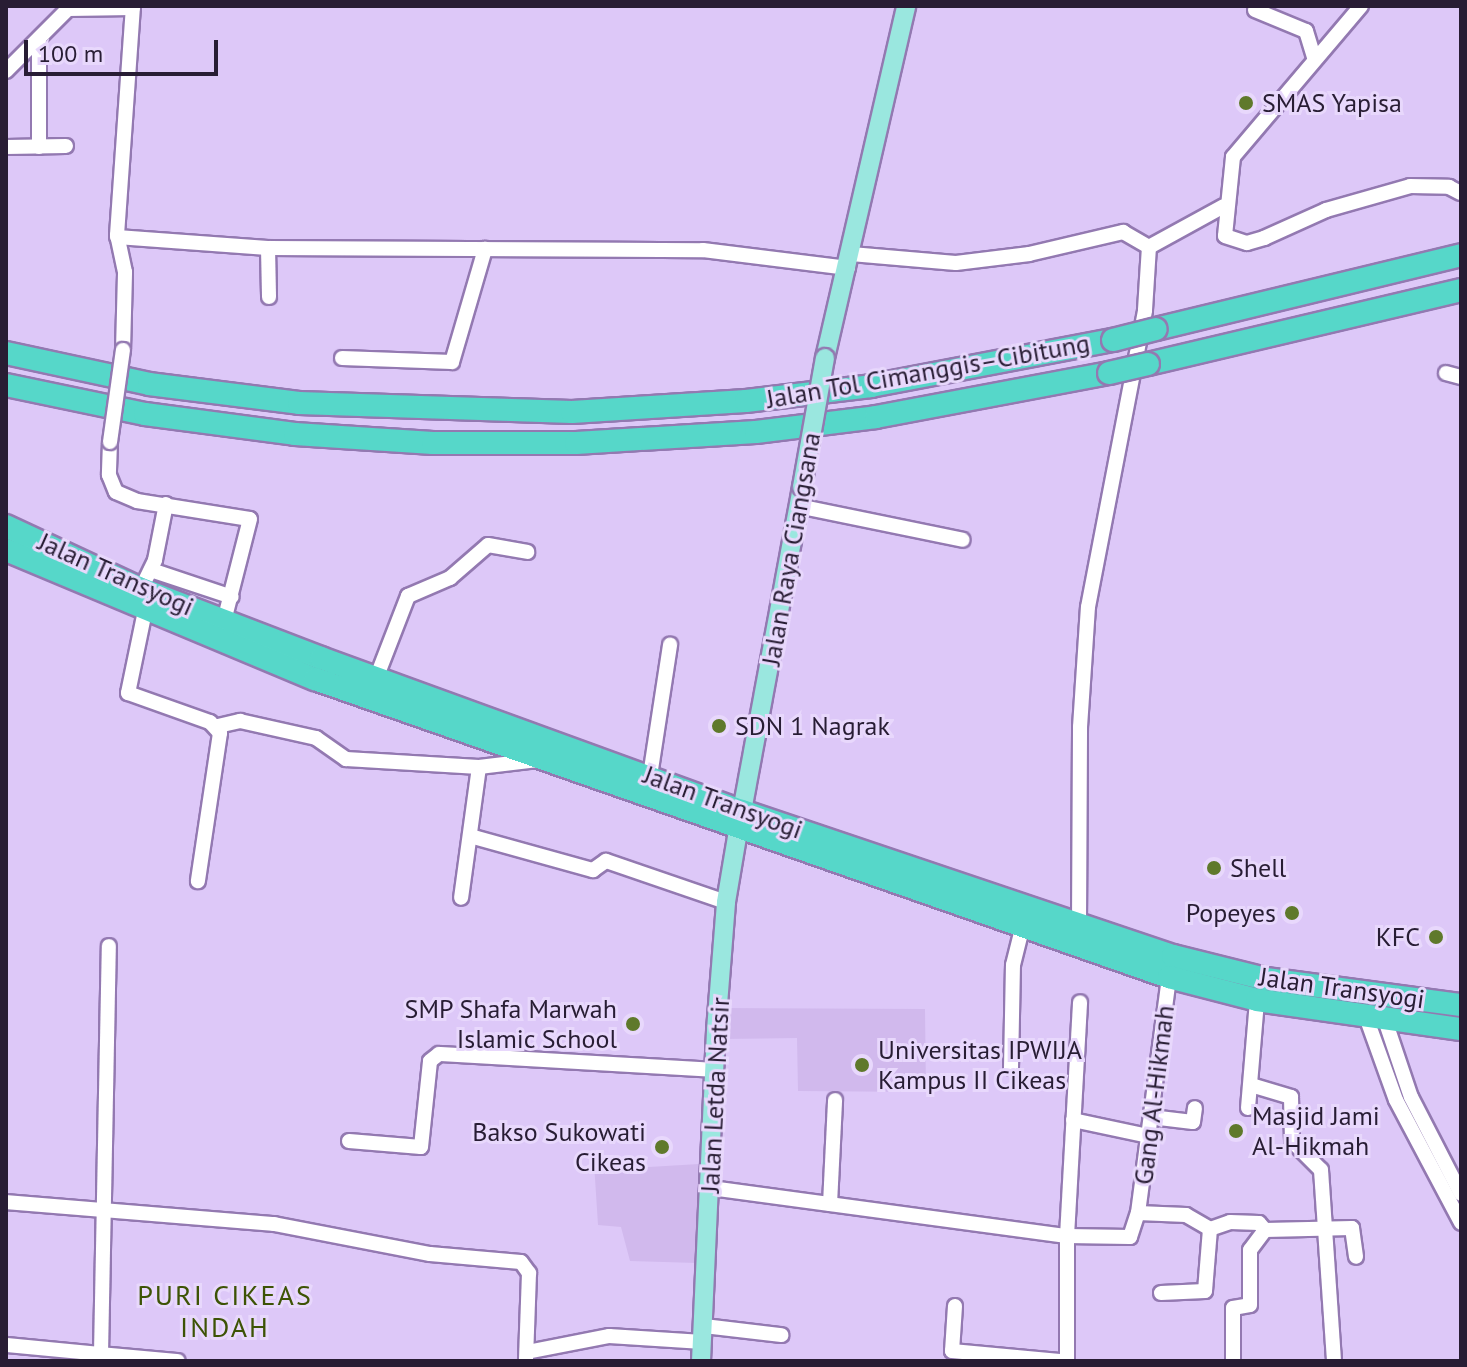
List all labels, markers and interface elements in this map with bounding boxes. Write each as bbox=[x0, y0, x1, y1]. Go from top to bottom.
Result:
scale bar bbox=[28, 24, 222, 74]
text: 100 m bbox=[38, 38, 103, 69]
place label: SMAS Yapisa bbox=[1262, 87, 1403, 119]
marker: SMAS Yapisa bbox=[1237, 94, 1255, 112]
street label: Jalan Tol Cimanggis–Cibitung bbox=[764, 327, 1092, 415]
street label: Jalan Raya Ciangsana bbox=[755, 430, 827, 668]
street label: Jalan Transyogi bbox=[33, 526, 199, 622]
place label: SDN 1 Nagrak bbox=[735, 710, 890, 742]
marker: SDN 1 Nagrak bbox=[710, 717, 728, 735]
street label: Jalan Transyogi bbox=[639, 759, 807, 845]
place label: Shell bbox=[1230, 852, 1286, 884]
marker: Shell bbox=[1205, 859, 1223, 877]
place label: Popeyes bbox=[1186, 897, 1276, 929]
marker: Popeyes bbox=[1283, 904, 1301, 922]
place label: KFC bbox=[1376, 921, 1420, 953]
marker: KFC bbox=[1427, 928, 1445, 946]
street label: Jalan Transyogi bbox=[1257, 961, 1427, 1015]
place label: SMP Shafa Marwah Islamic School bbox=[404, 993, 617, 1054]
street label: Jalan Letda Natsir bbox=[694, 996, 736, 1194]
street label: Gang Al-Hikmah bbox=[1127, 1003, 1181, 1187]
marker: SMP Shafa Marwah Islamic School bbox=[624, 1015, 642, 1033]
place label: Universitas IPWIJA Kampus II Cikeas bbox=[878, 1034, 1082, 1096]
marker: Universitas IPWIJA Kampus II Cikeas bbox=[853, 1056, 871, 1074]
place label: Masjid Jami Al-Hikmah bbox=[1252, 1100, 1380, 1162]
place label: Bakso Sukowati Cikeas bbox=[472, 1116, 646, 1178]
marker: Masjid Jami Al-Hikmah bbox=[1227, 1122, 1245, 1140]
marker: Bakso Sukowati Cikeas bbox=[653, 1138, 671, 1156]
district label: PURI CIKEAS INDAH bbox=[137, 1278, 313, 1344]

